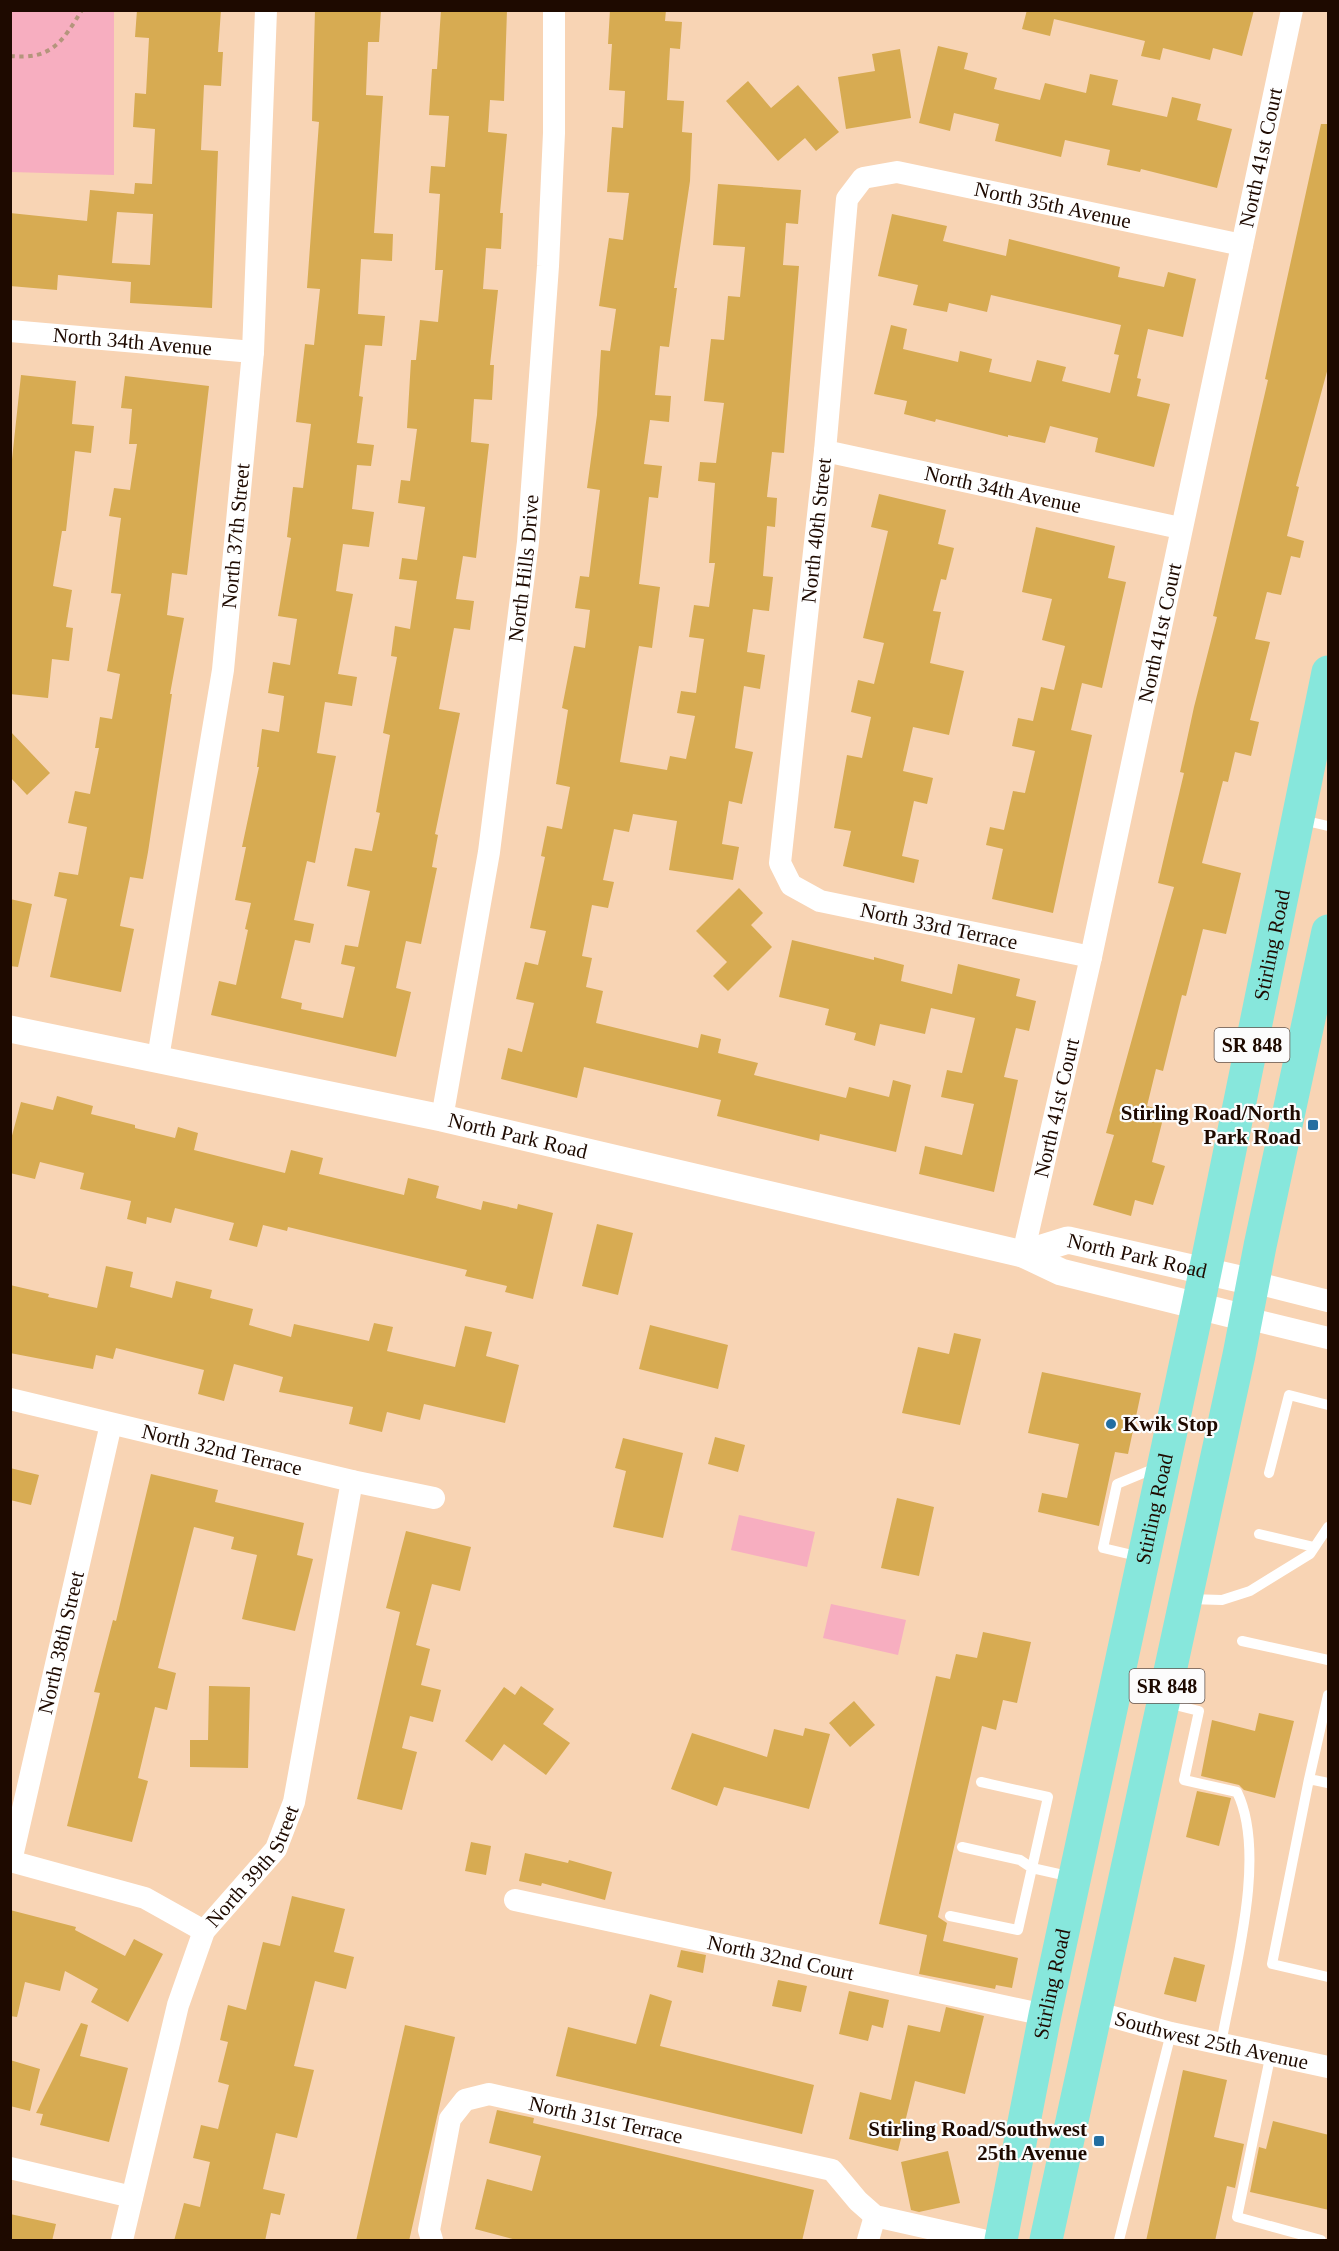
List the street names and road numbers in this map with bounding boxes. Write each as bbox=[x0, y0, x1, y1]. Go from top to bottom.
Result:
street label: North 41st Court bbox=[1234, 85, 1287, 230]
street label: North 35th Avenue bbox=[972, 177, 1133, 233]
street label: North 34th Avenue bbox=[52, 323, 213, 360]
street label: North 40th Street bbox=[796, 456, 836, 604]
street label: North 34th Avenue bbox=[922, 461, 1083, 518]
street label: North 37th Street bbox=[217, 462, 254, 610]
street label: North Hills Drive bbox=[504, 494, 543, 643]
street label: North 41st Court bbox=[1133, 561, 1186, 705]
street label: Stirling Road bbox=[1249, 887, 1295, 1003]
street label: North 33rd Terrace bbox=[858, 898, 1020, 954]
road number: SR 848 bbox=[1214, 1028, 1290, 1062]
street label: North 41st Court bbox=[1029, 1036, 1084, 1180]
street label: North Park Road bbox=[446, 1108, 590, 1164]
street label: North Park Road bbox=[1065, 1228, 1210, 1283]
street label: North 32nd Terrace bbox=[140, 1419, 304, 1481]
street label: Stirling Road bbox=[1131, 1451, 1178, 1567]
street label: North 38th Street bbox=[33, 1569, 89, 1716]
road number: SR 848 bbox=[1130, 1669, 1204, 1703]
street label: North 39th Street bbox=[201, 1802, 304, 1932]
street label: Stirling Road bbox=[1029, 1926, 1075, 2041]
street label: North 32nd Court bbox=[705, 1930, 857, 1985]
street label: Southwest 25th Avenue bbox=[1112, 2006, 1311, 2074]
street label: North 31st Terrace bbox=[527, 2091, 685, 2149]

